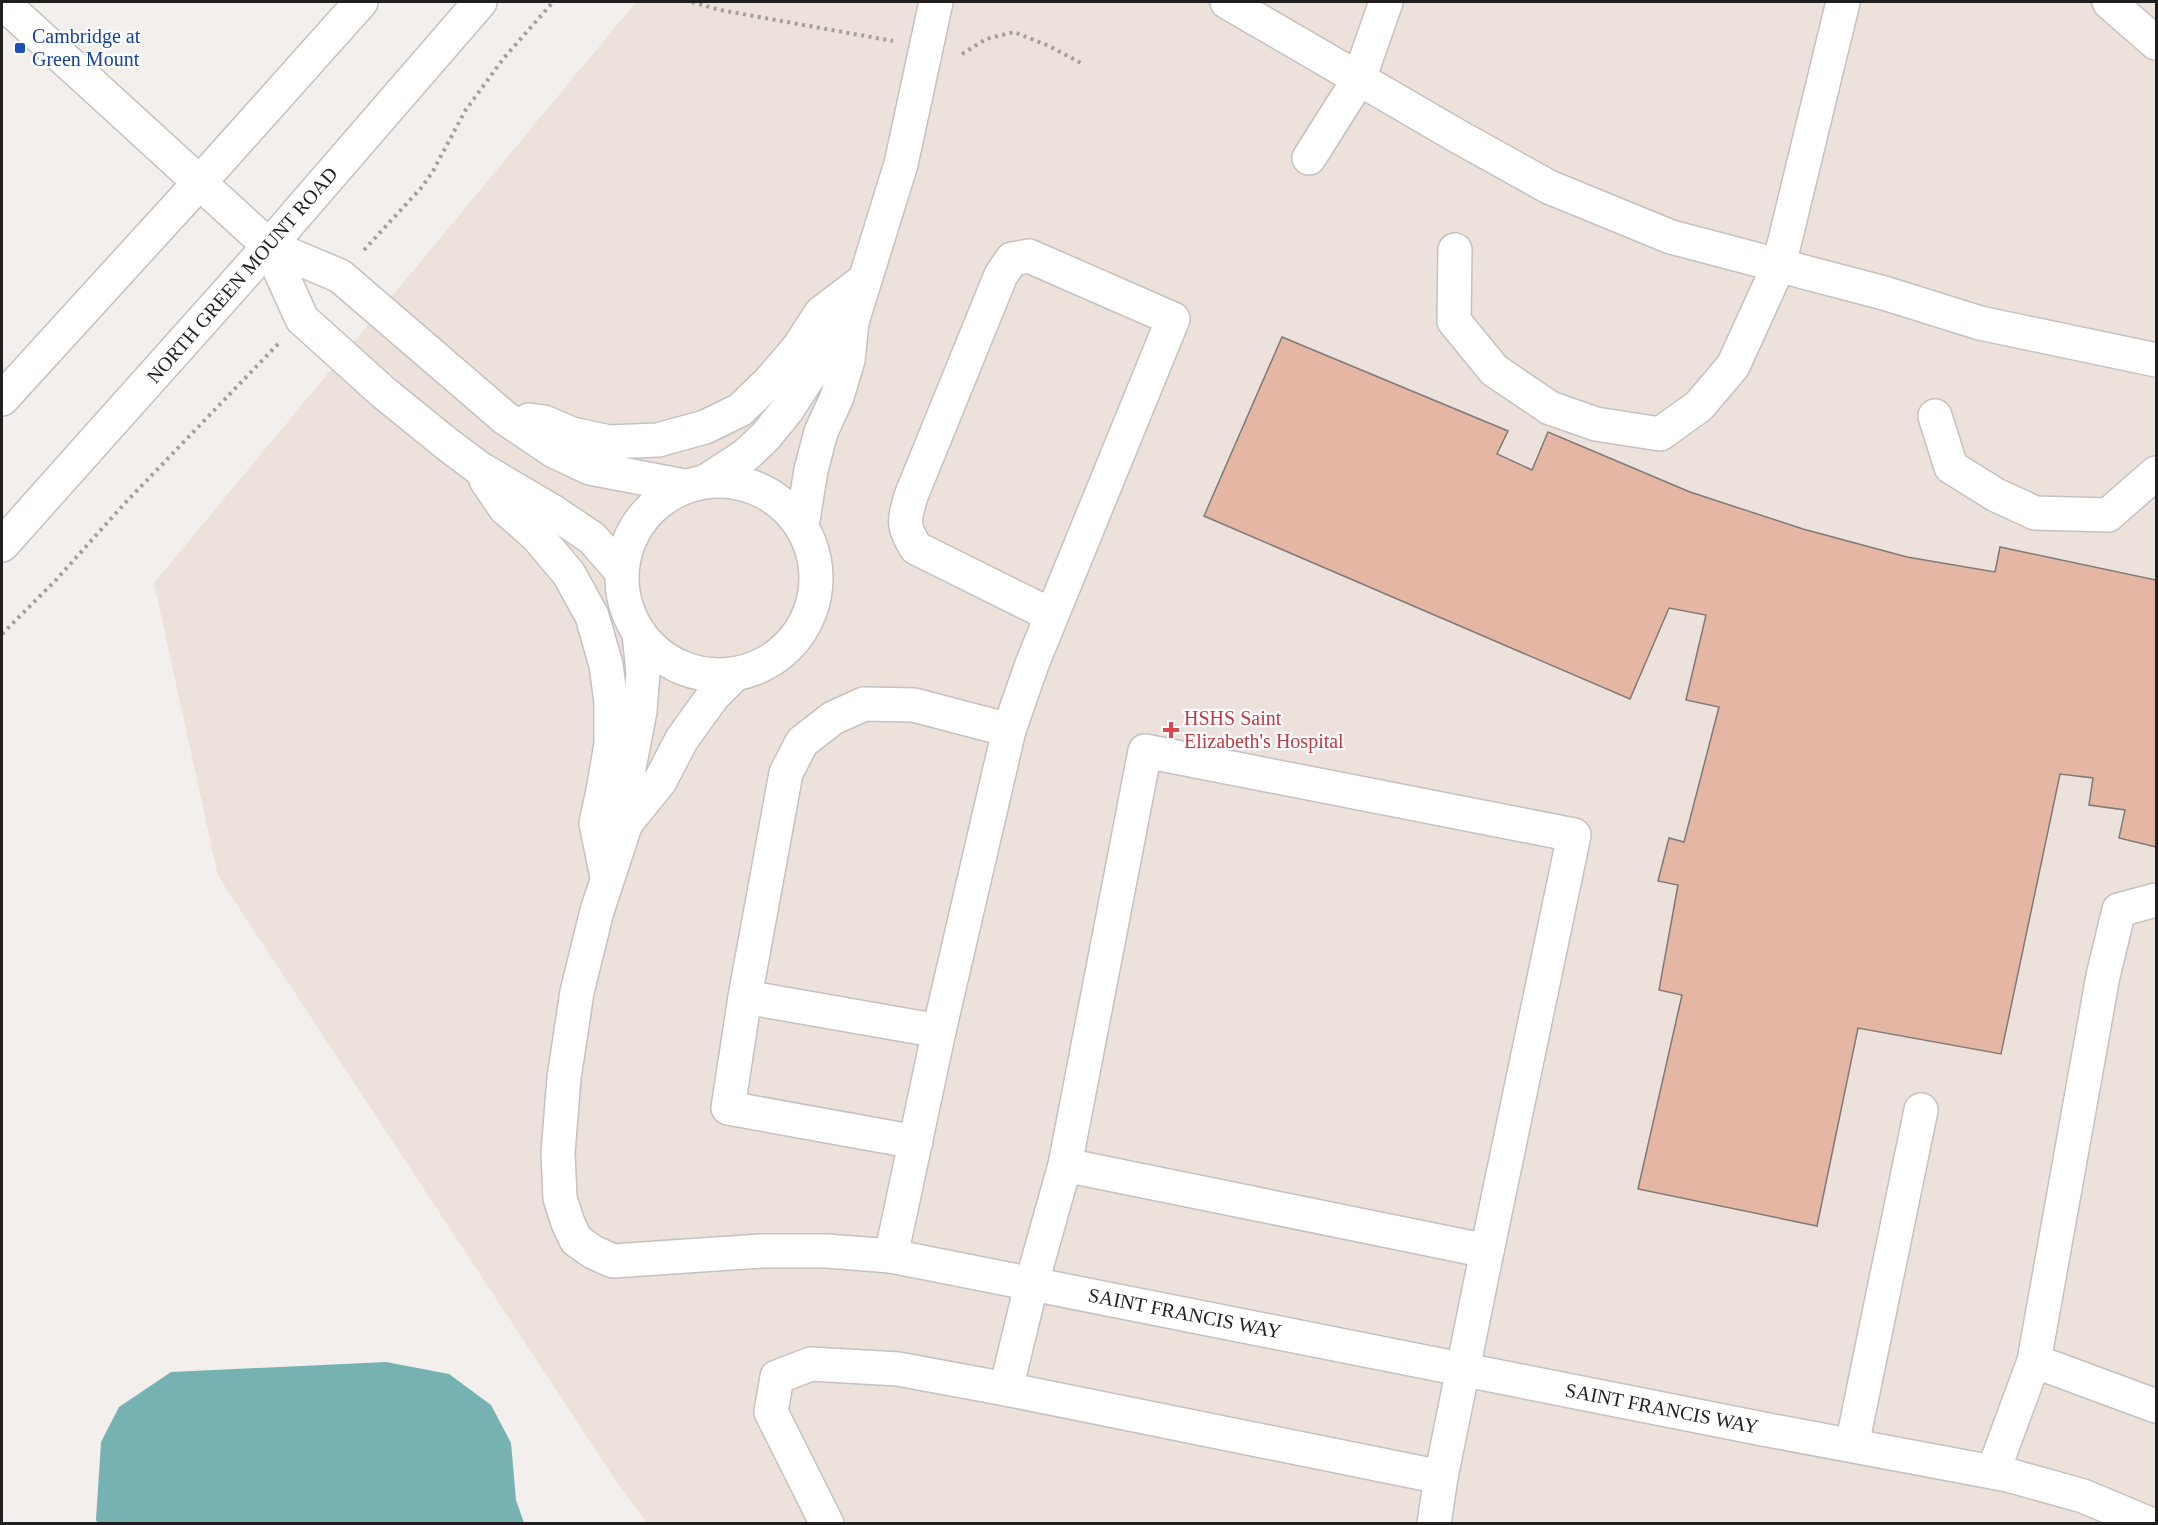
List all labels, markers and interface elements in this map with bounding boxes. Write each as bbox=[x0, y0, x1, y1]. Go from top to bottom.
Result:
place label: Cambridge at Green Mount bbox=[32, 25, 141, 70]
marker: Cambridge at Green Mount bbox=[13, 41, 27, 55]
street label: NORTH GREEN MOUNT ROAD bbox=[142, 163, 342, 387]
place label: HSHS Saint Elizabeth's Hospital bbox=[1184, 707, 1344, 753]
marker: HSHS Saint Elizabeth's Hospital bbox=[1162, 721, 1180, 739]
street label: SAINT FRANCIS WAY bbox=[1087, 1283, 1283, 1343]
street label: SAINT FRANCIS WAY bbox=[1564, 1378, 1760, 1438]

